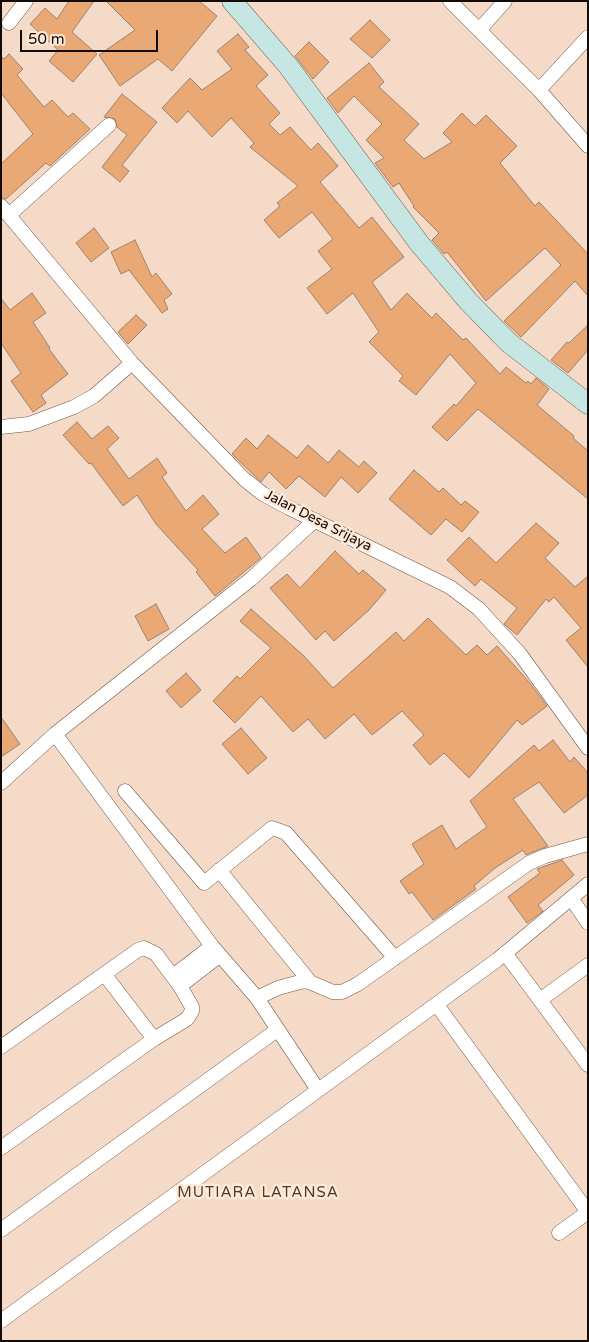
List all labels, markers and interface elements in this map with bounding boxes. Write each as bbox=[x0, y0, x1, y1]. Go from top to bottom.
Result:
scale bar bbox=[22, 20, 160, 52]
text: 50 m bbox=[28, 30, 65, 48]
street label: Jalan Desa Srijaya bbox=[261, 487, 375, 555]
district label: MUTIARA LATANSA bbox=[175, 1184, 341, 1202]

